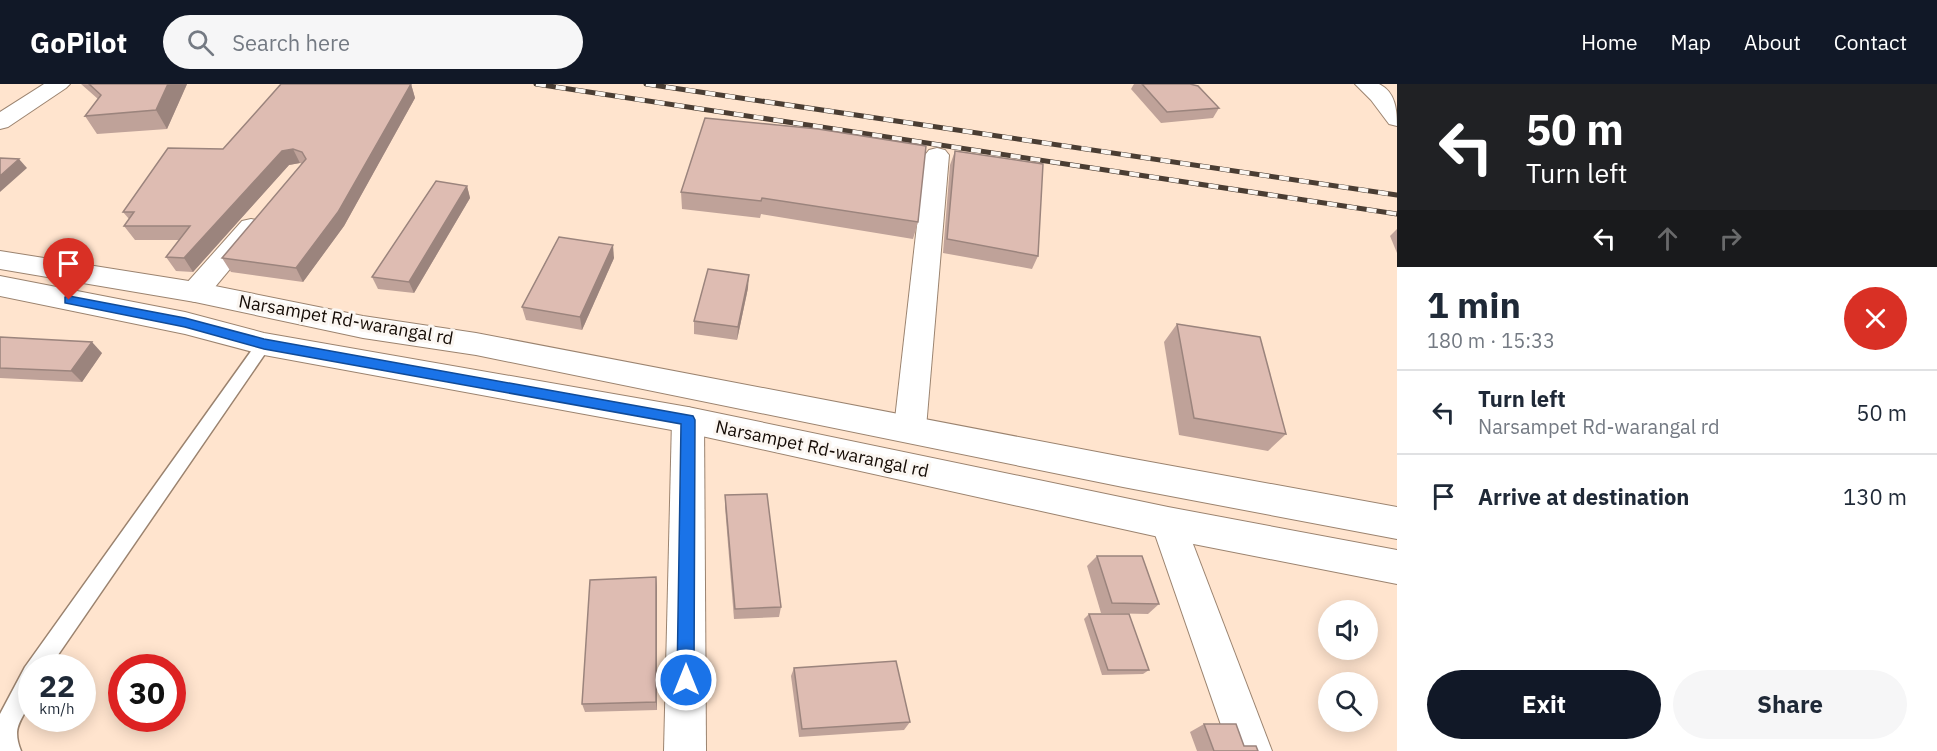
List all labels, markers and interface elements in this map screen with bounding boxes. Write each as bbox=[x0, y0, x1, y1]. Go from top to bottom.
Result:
search box bbox=[163, 15, 583, 69]
text: GoPilot bbox=[30, 24, 127, 61]
icon: search bbox=[184, 26, 217, 59]
text: Search here bbox=[232, 28, 350, 57]
text: Home bbox=[1581, 28, 1638, 56]
text: Map bbox=[1671, 28, 1711, 56]
text: About bbox=[1744, 28, 1801, 56]
text: Contact bbox=[1834, 28, 1907, 56]
text: 50 m bbox=[1526, 102, 1624, 157]
icon: left bbox=[1427, 108, 1505, 186]
text: Turn left bbox=[1526, 155, 1627, 190]
icon: left bbox=[1588, 222, 1621, 255]
icon: ahead bbox=[1651, 222, 1684, 255]
icon: right bbox=[1714, 222, 1747, 255]
pin bbox=[43, 238, 94, 300]
icon: arrive bbox=[52, 247, 85, 280]
text: 1 min bbox=[1427, 281, 1521, 328]
button: close bbox=[1844, 287, 1907, 350]
street label: Narsampet Rd-warangal rd bbox=[237, 289, 455, 350]
text: 180 m · 15:33 bbox=[1427, 327, 1555, 354]
text: Turn left bbox=[1478, 384, 1566, 413]
icon: left bbox=[1427, 396, 1460, 429]
text: 50 m bbox=[1856, 398, 1907, 427]
text: Narsampet Rd-warangal rd bbox=[1478, 413, 1720, 440]
street label: Narsampet Rd-warangal rd bbox=[713, 415, 931, 482]
icon: arrive bbox=[1427, 480, 1460, 513]
text: Arrive at destination bbox=[1478, 482, 1689, 511]
text: 130 m bbox=[1843, 482, 1907, 511]
map controls bbox=[1318, 600, 1378, 732]
button: sound bbox=[1318, 600, 1378, 660]
position arrow bbox=[654, 648, 718, 712]
speed limit sign: 30 bbox=[108, 654, 186, 732]
text: 22 bbox=[39, 666, 75, 705]
button: Exit bbox=[1427, 670, 1661, 739]
button: Share bbox=[1673, 670, 1907, 739]
button: search bbox=[1318, 672, 1378, 732]
text: km/h bbox=[39, 699, 75, 718]

